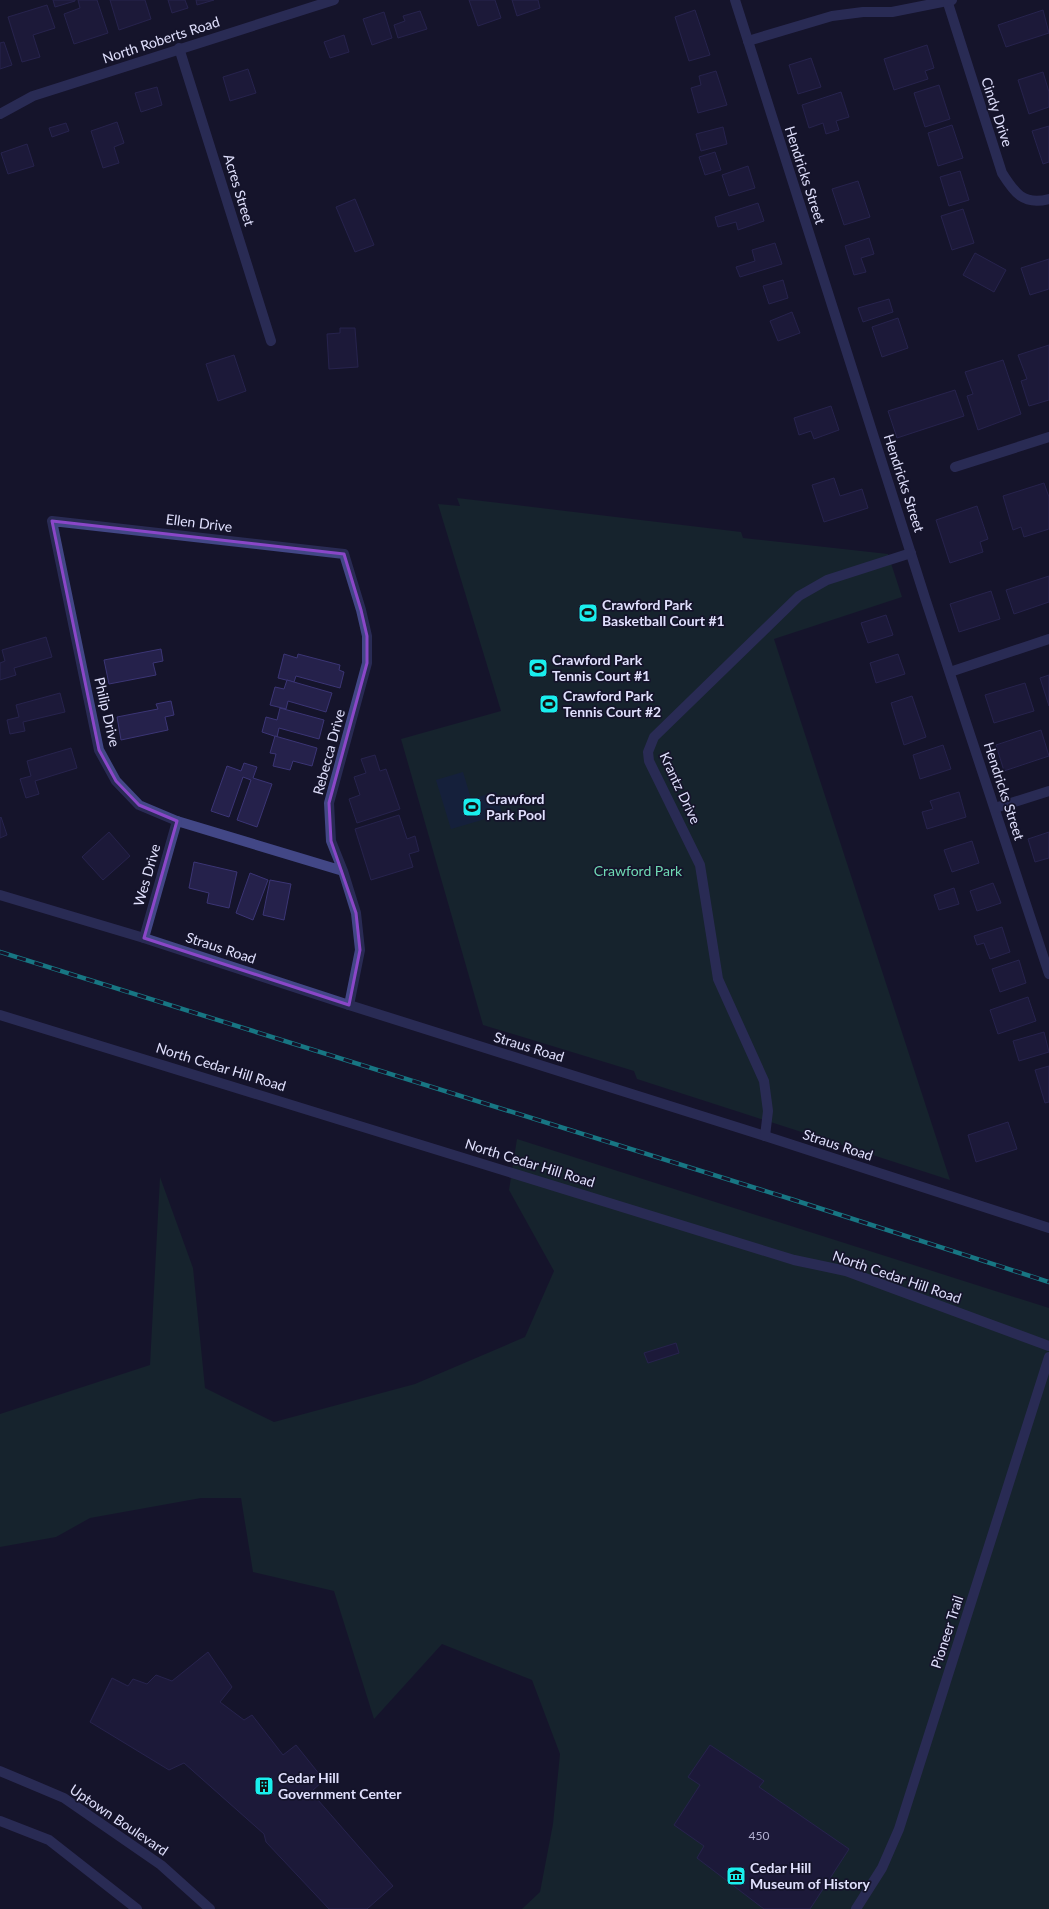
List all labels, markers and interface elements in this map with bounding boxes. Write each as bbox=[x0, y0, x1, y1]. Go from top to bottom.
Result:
street label: North Roberts Road bbox=[100, 13, 222, 66]
street label: Cindy Drive bbox=[978, 75, 1017, 149]
street label: Hendricks Street bbox=[782, 124, 829, 226]
street label: Acres Street bbox=[220, 152, 259, 228]
street label: Hendricks Street bbox=[881, 432, 928, 534]
street label: Ellen Drive bbox=[165, 510, 233, 535]
place label: Crawford Park Basketball Court #1 bbox=[602, 596, 725, 629]
sports icon: Crawford Park Basketball Court #1 bbox=[577, 602, 599, 624]
place label: Crawford Park Tennis Court #1 bbox=[552, 651, 650, 684]
sports icon: Crawford Park Tennis Court #1 bbox=[527, 657, 549, 679]
street label: Philip Drive bbox=[91, 675, 124, 748]
place label: Crawford Park Tennis Court #2 bbox=[563, 687, 661, 720]
sports icon: Crawford Park Tennis Court #2 bbox=[538, 693, 560, 715]
street label: Rebecca Drive bbox=[309, 707, 348, 797]
street label: Hendricks Street bbox=[981, 740, 1028, 842]
street label: Krantz Drive bbox=[656, 749, 704, 826]
place label: Crawford Park Pool bbox=[486, 790, 546, 823]
sports icon: Crawford Park Pool bbox=[461, 796, 483, 818]
street label: Wes Drive bbox=[130, 842, 164, 908]
park label: Crawford Park bbox=[594, 862, 683, 879]
street label: Straus Road bbox=[184, 928, 258, 967]
street label: Straus Road bbox=[492, 1028, 566, 1065]
street label: North Cedar Hill Road bbox=[154, 1039, 288, 1094]
street label: Straus Road bbox=[801, 1125, 875, 1164]
street label: North Cedar Hill Road bbox=[463, 1135, 597, 1190]
street label: North Cedar Hill Road bbox=[831, 1247, 964, 1307]
street label: Pioneer Trail bbox=[927, 1593, 966, 1670]
place label: Cedar Hill Government Center bbox=[278, 1769, 402, 1802]
building icon: Cedar Hill Government Center bbox=[253, 1775, 275, 1797]
street label: Uptown Boulevard bbox=[67, 1780, 172, 1859]
house number: 450 bbox=[749, 1828, 769, 1843]
place label: Cedar Hill Museum of History bbox=[750, 1859, 870, 1892]
museum icon: Cedar Hill Museum of History bbox=[725, 1865, 747, 1887]

